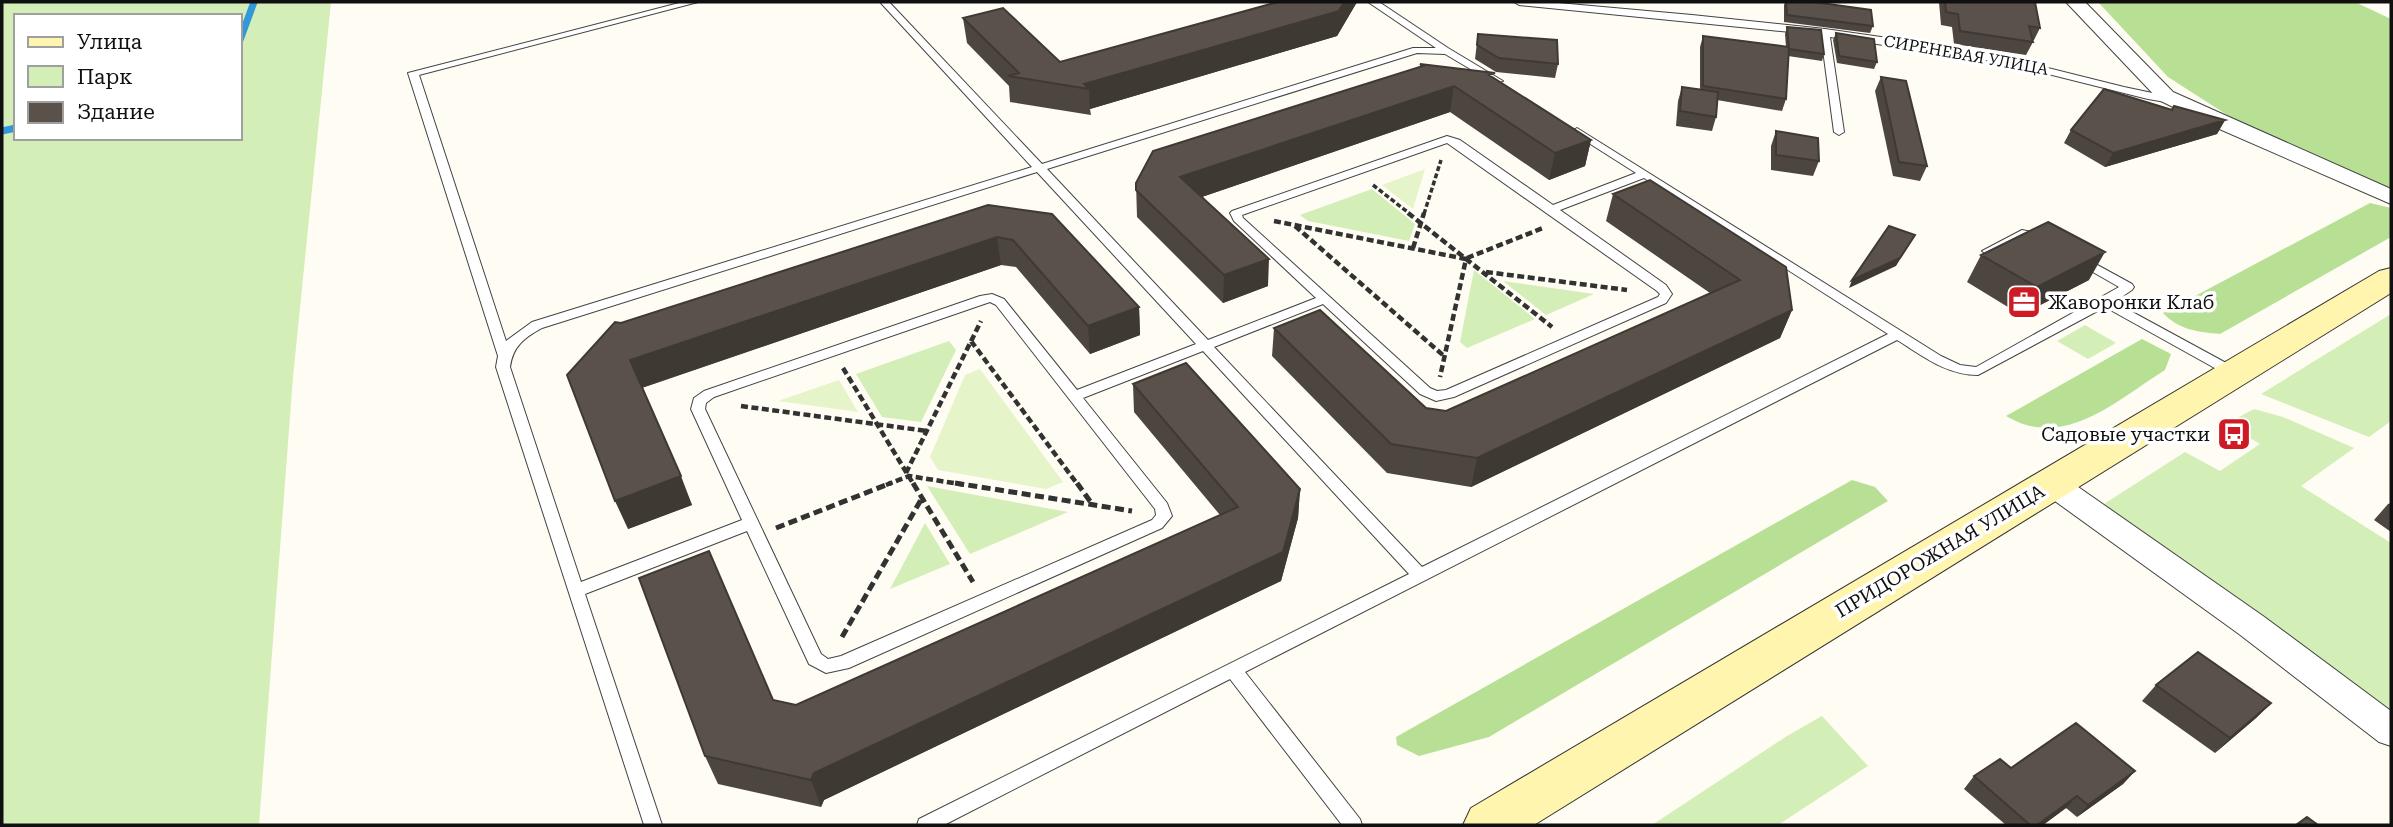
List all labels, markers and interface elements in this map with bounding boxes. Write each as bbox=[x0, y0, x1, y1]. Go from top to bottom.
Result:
legend bbox=[14, 14, 242, 140]
text: Улица bbox=[77, 30, 143, 54]
street label: СИРЕНЕВАЯ УЛИЦА bbox=[1882, 31, 2051, 79]
text: Парк bbox=[77, 65, 133, 89]
text: Здание bbox=[77, 100, 155, 124]
office icon: Жаворонки Клаб bbox=[2005, 283, 2043, 321]
place label: Жаворонки Клаб bbox=[2048, 291, 2214, 314]
bus stop icon: Садовые участки bbox=[2215, 415, 2253, 453]
place label: Садовые участки bbox=[2041, 423, 2210, 446]
street label: ПРИДОРОЖНАЯ УЛИЦА bbox=[1831, 479, 2049, 623]

